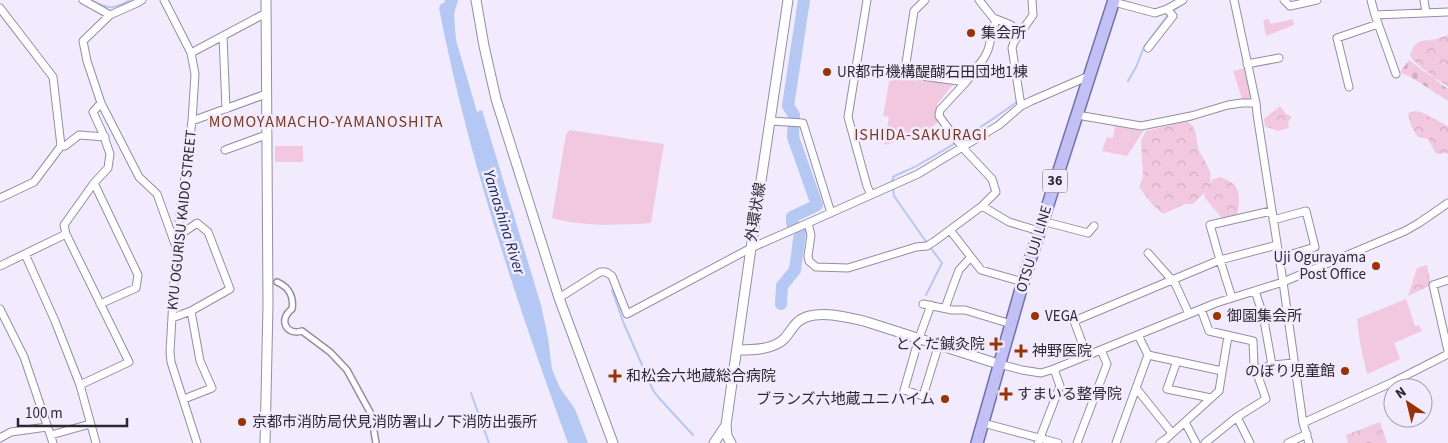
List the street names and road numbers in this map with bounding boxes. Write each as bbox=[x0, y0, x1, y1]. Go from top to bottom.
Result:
street label: KYU OGURISU KAIDO STREET bbox=[162, 129, 202, 311]
road number: 36 bbox=[1042, 170, 1068, 192]
street label: 外環状線 bbox=[741, 181, 771, 243]
street label: OTSU UJI LINE bbox=[1011, 203, 1057, 295]

